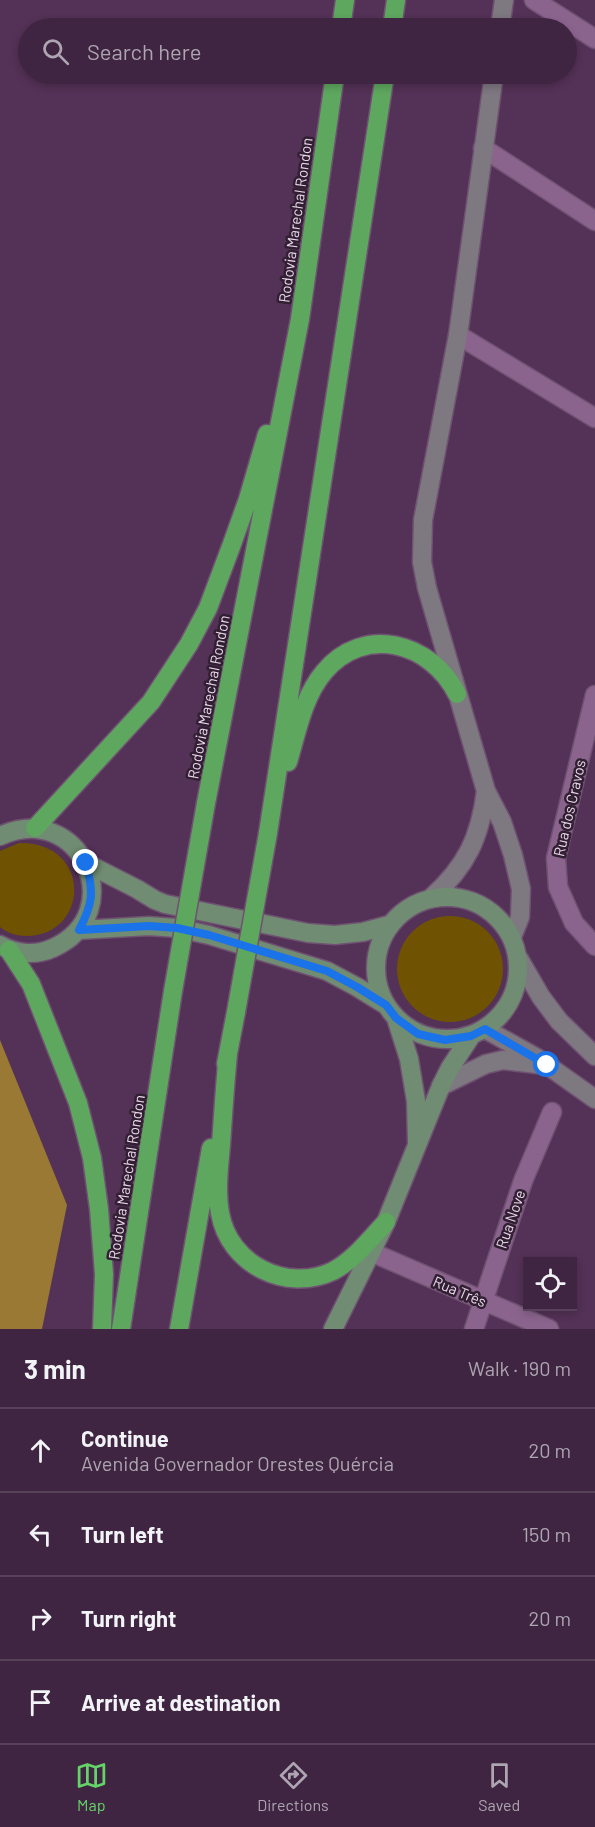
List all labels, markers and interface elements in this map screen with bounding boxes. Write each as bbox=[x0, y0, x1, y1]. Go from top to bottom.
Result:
search box bbox=[18, 18, 577, 84]
icon: search bbox=[39, 35, 72, 68]
text: Search here bbox=[87, 38, 201, 64]
street label: Rodovia Marechal Rondon bbox=[275, 136, 315, 304]
street label: Rodovia Marechal Rondon bbox=[183, 614, 233, 780]
street label: Rua dos Cravos bbox=[549, 758, 589, 858]
route end bbox=[72, 849, 98, 875]
route start bbox=[533, 1051, 559, 1077]
street label: Rodovia Marechal Rondon bbox=[104, 1093, 148, 1261]
street label: Rua Nove bbox=[492, 1187, 528, 1251]
map controls bbox=[523, 1257, 577, 1311]
button: locate bbox=[523, 1257, 577, 1311]
street label: Rua Três bbox=[431, 1272, 489, 1310]
text: 3 min bbox=[24, 1353, 86, 1384]
text: Walk · 190 m bbox=[468, 1356, 571, 1380]
text: Continue bbox=[81, 1425, 169, 1451]
icon: ahead bbox=[24, 1434, 57, 1467]
text: 20 m bbox=[528, 1438, 571, 1462]
text: Avenida Governador Orestes Quércia bbox=[81, 1451, 394, 1475]
icon: left bbox=[24, 1518, 57, 1551]
text: Turn left bbox=[81, 1521, 164, 1547]
text: 150 m bbox=[522, 1522, 571, 1546]
icon: right bbox=[24, 1602, 57, 1635]
text: Turn right bbox=[81, 1605, 176, 1631]
text: 20 m bbox=[528, 1606, 571, 1630]
icon: arrive bbox=[24, 1686, 57, 1719]
text: Arrive at destination bbox=[81, 1689, 280, 1715]
tab: Map bbox=[75, 1759, 108, 1814]
tab: Directions bbox=[257, 1759, 329, 1814]
tab: Saved bbox=[478, 1759, 520, 1814]

